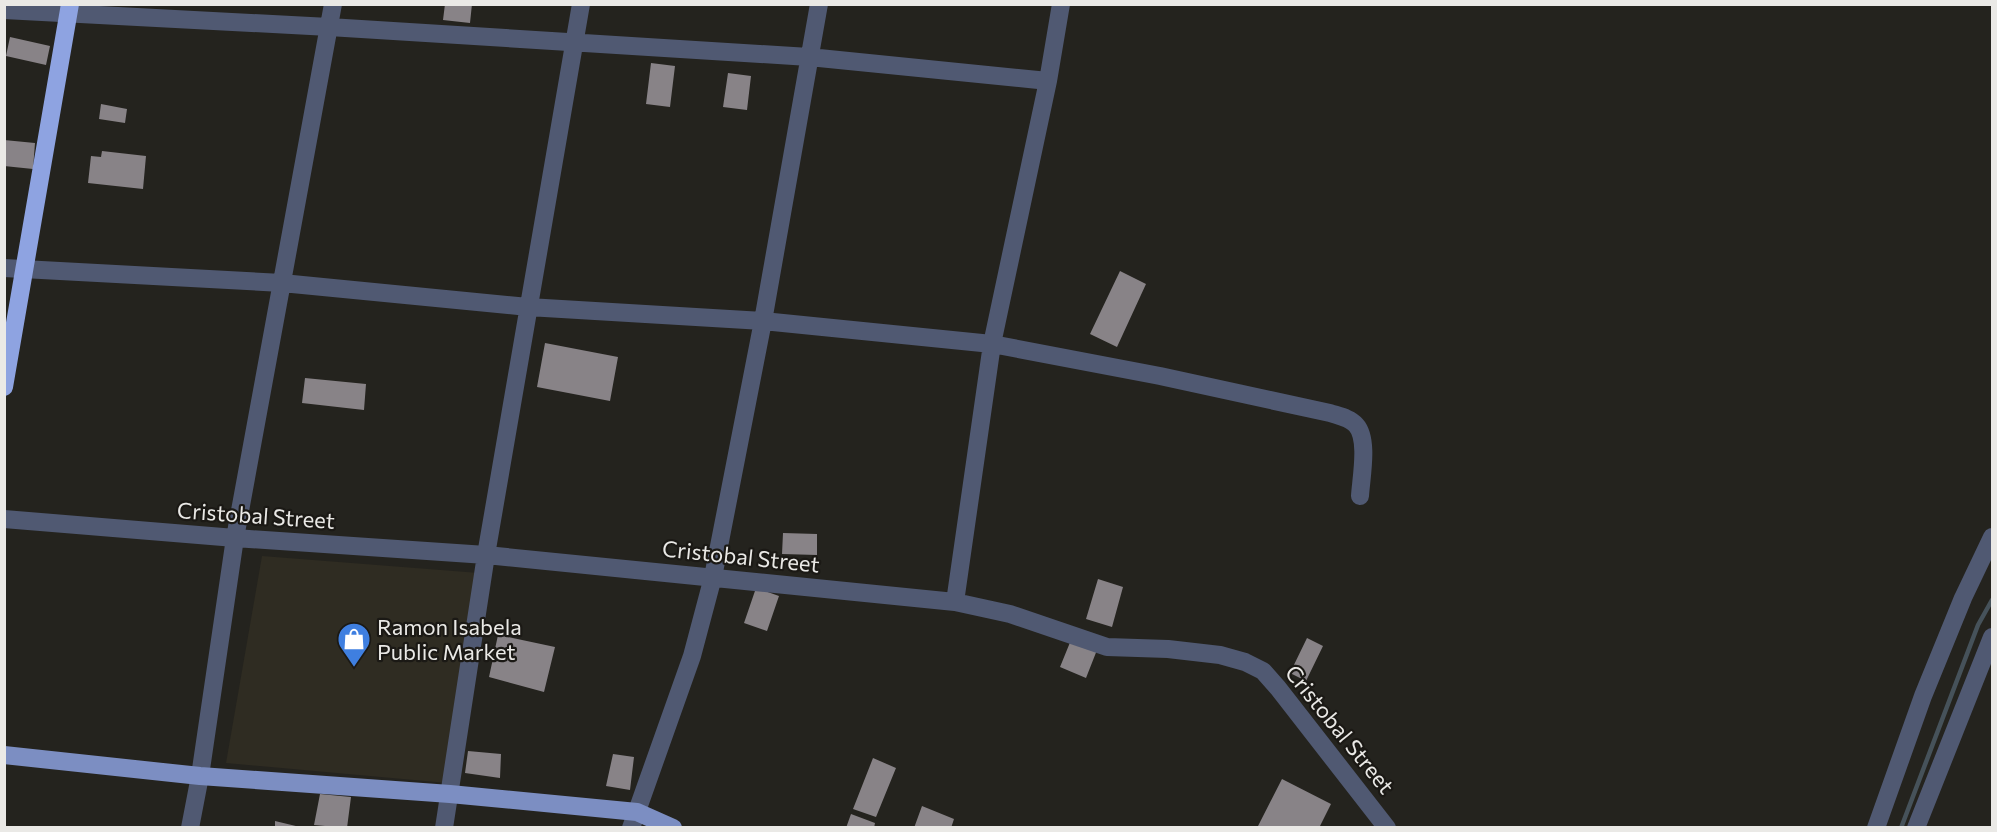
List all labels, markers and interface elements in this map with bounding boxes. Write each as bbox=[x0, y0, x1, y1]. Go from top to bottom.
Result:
street label: Cristobal Street bbox=[176, 496, 336, 534]
street label: Cristobal Street bbox=[661, 534, 821, 578]
place label: Ramon Isabela Public Market bbox=[377, 613, 522, 665]
shop icon: Ramon Isabela Public Market bbox=[336, 621, 372, 668]
street label: Cristobal Street bbox=[1280, 659, 1400, 799]

